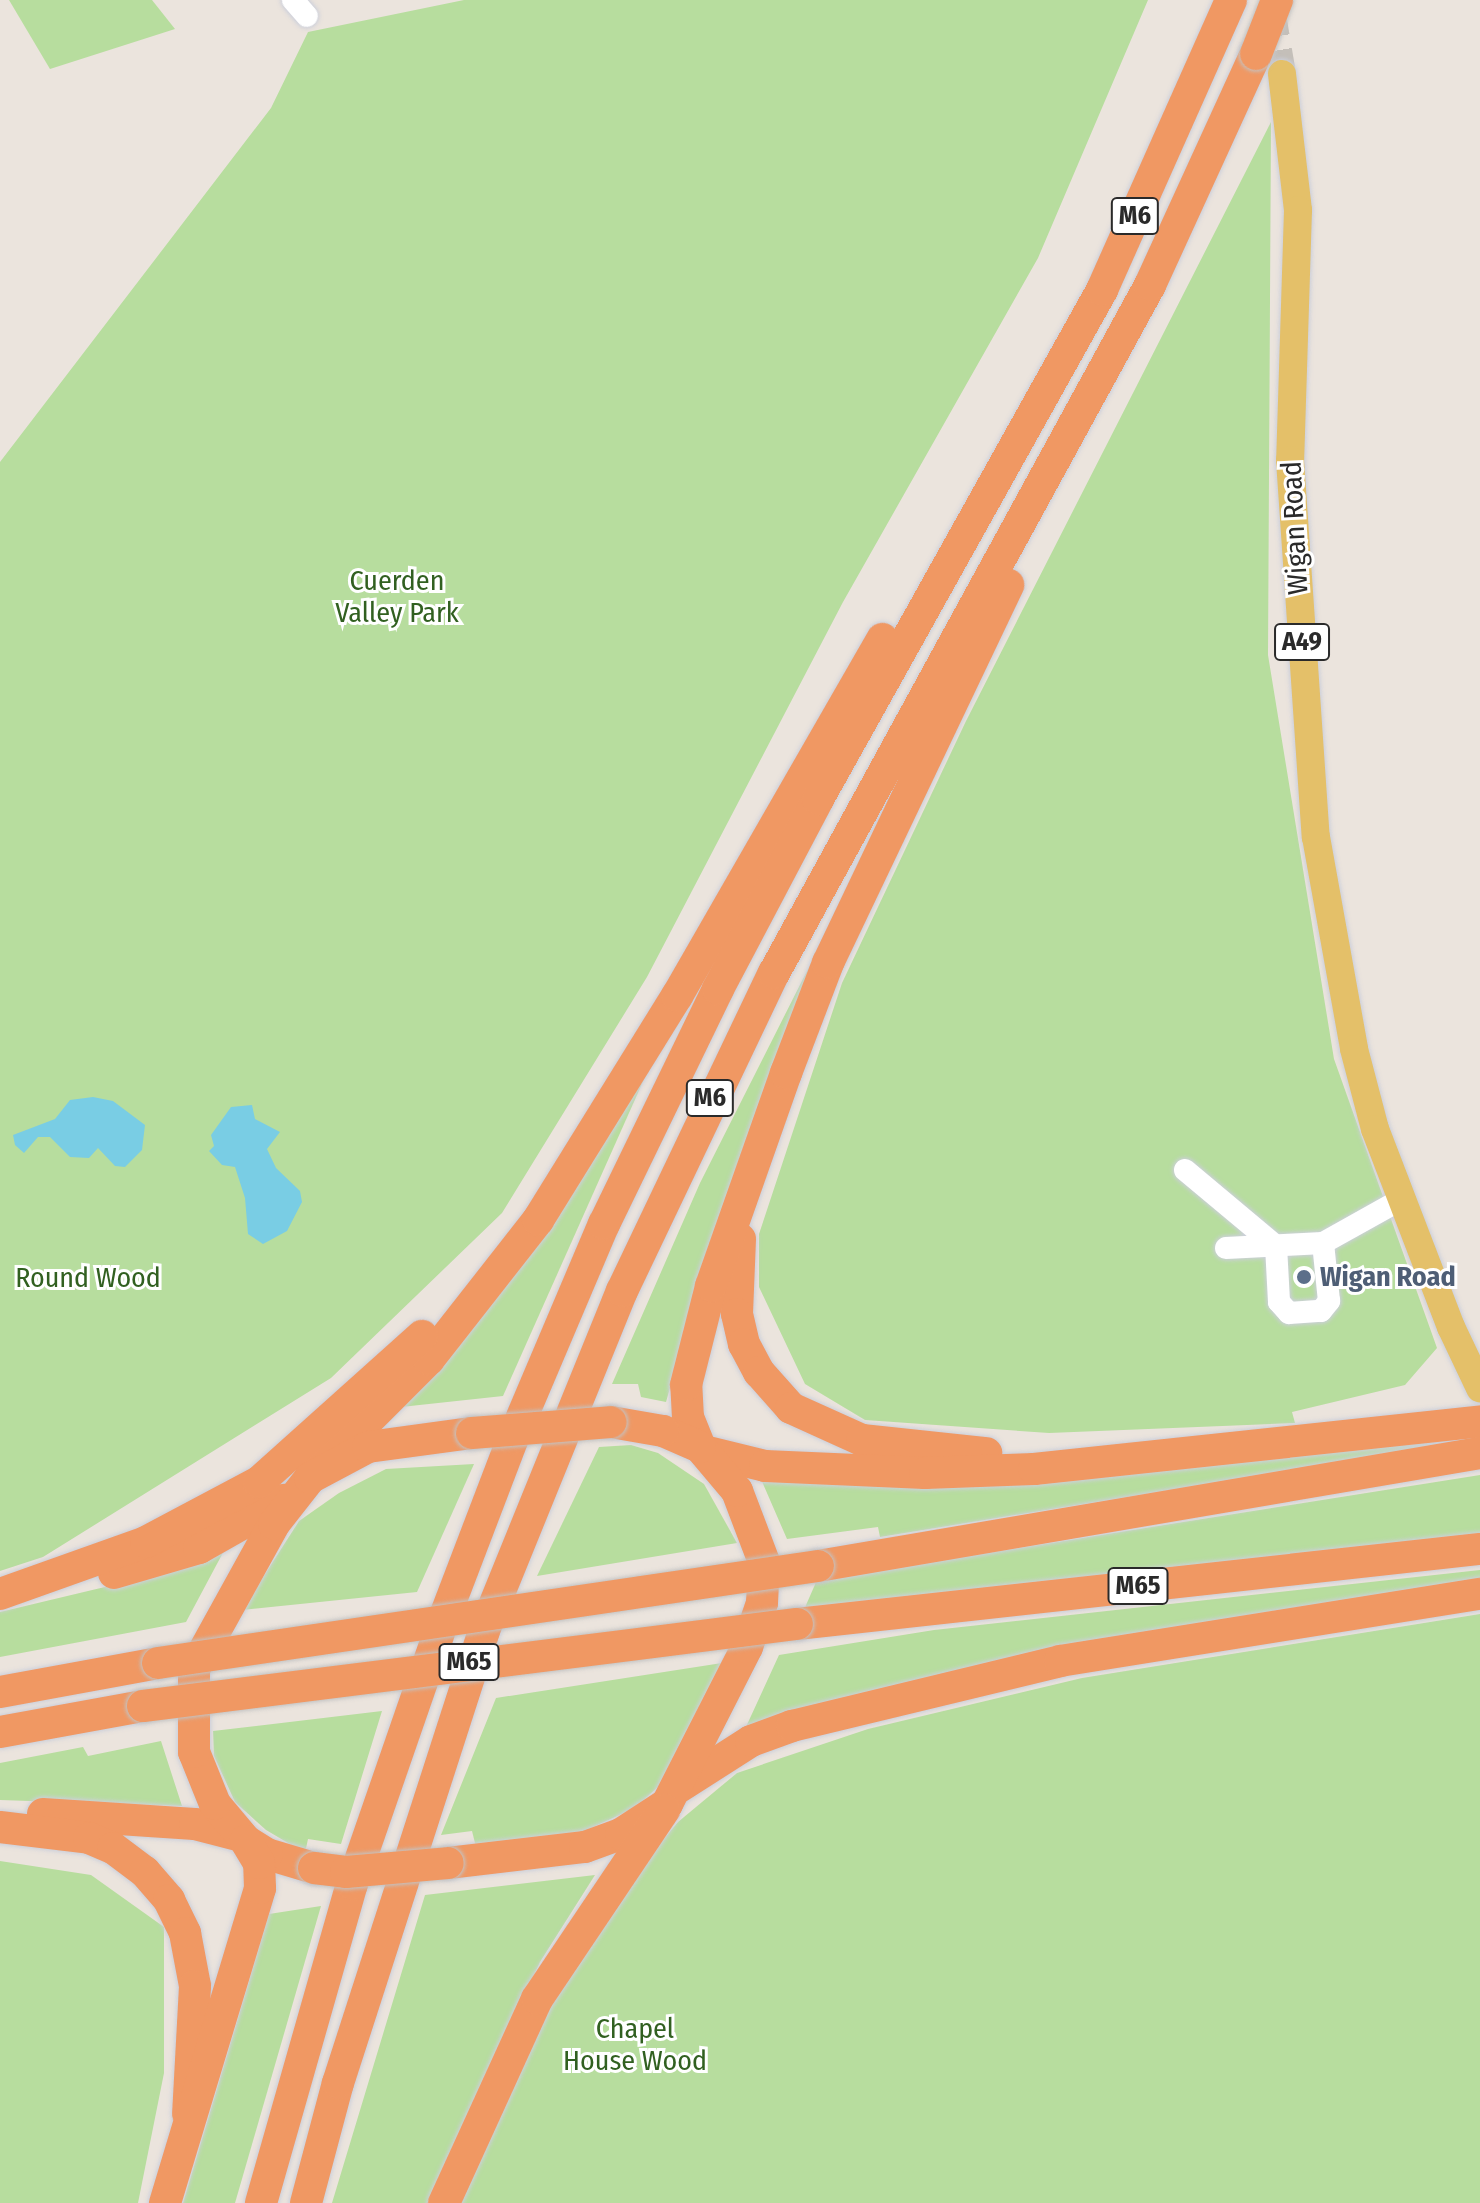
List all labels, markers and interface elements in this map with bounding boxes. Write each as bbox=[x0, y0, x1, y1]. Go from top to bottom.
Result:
road number: M6 bbox=[1109, 194, 1161, 238]
street label: Wigan Road bbox=[1275, 460, 1315, 596]
park label: Cuerden Valley Park bbox=[335, 564, 459, 630]
road number: A49 bbox=[1274, 620, 1330, 664]
road number: M6 bbox=[684, 1076, 736, 1120]
place label: Wigan Road bbox=[1320, 1260, 1456, 1294]
park label: Round Wood bbox=[15, 1261, 161, 1295]
marker: Wigan Road bbox=[1295, 1268, 1313, 1286]
road number: M65 bbox=[1106, 1564, 1170, 1608]
road number: M65 bbox=[437, 1640, 501, 1684]
park label: Chapel House Wood bbox=[563, 2012, 707, 2078]

